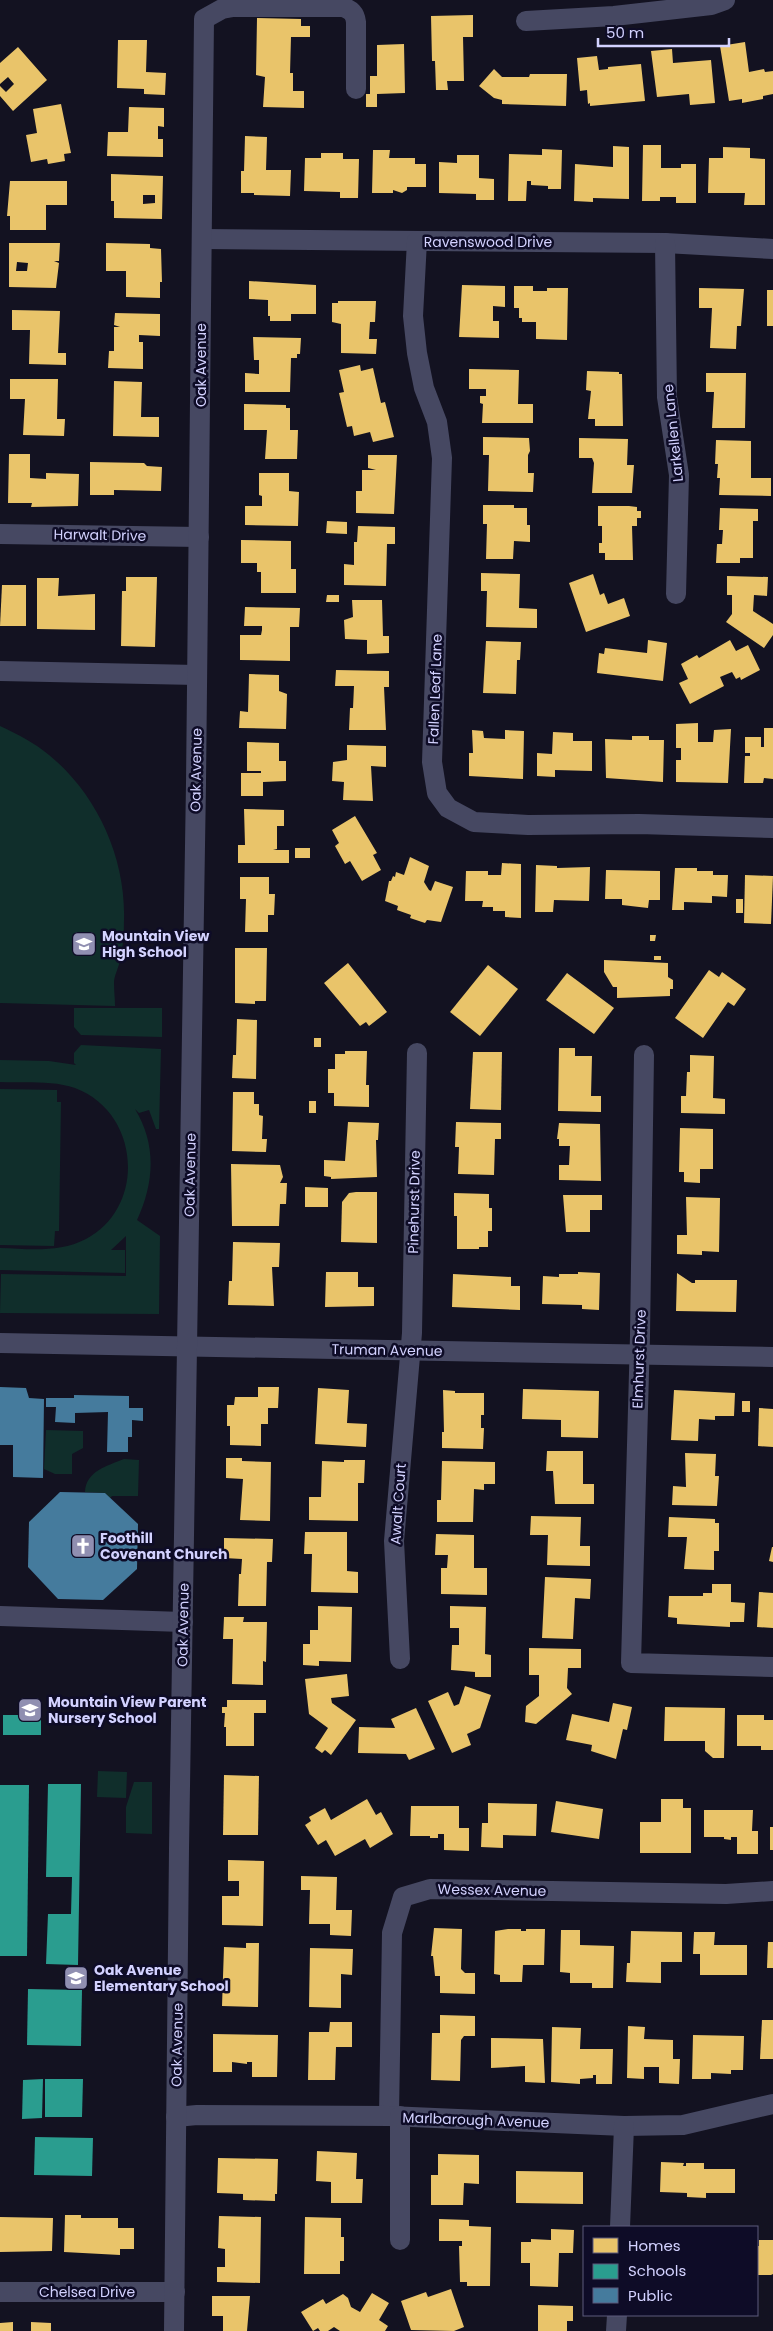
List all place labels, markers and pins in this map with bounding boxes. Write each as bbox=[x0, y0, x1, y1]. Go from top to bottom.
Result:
place label: Mountain View High School bbox=[102, 926, 210, 962]
school or university icon: Mountain View High School bbox=[71, 931, 97, 957]
place label: Foothill Covenant Church bbox=[100, 1528, 227, 1564]
church icon: Foothill Covenant Church bbox=[70, 1533, 96, 1559]
place label: Mountain View Parent Nursery School bbox=[48, 1692, 207, 1728]
school or university icon: Mountain View Parent Nursery School bbox=[17, 1697, 43, 1723]
place label: Oak Avenue Elementary School bbox=[94, 1960, 229, 1996]
school or university icon: Oak Avenue Elementary School bbox=[63, 1965, 89, 1991]

